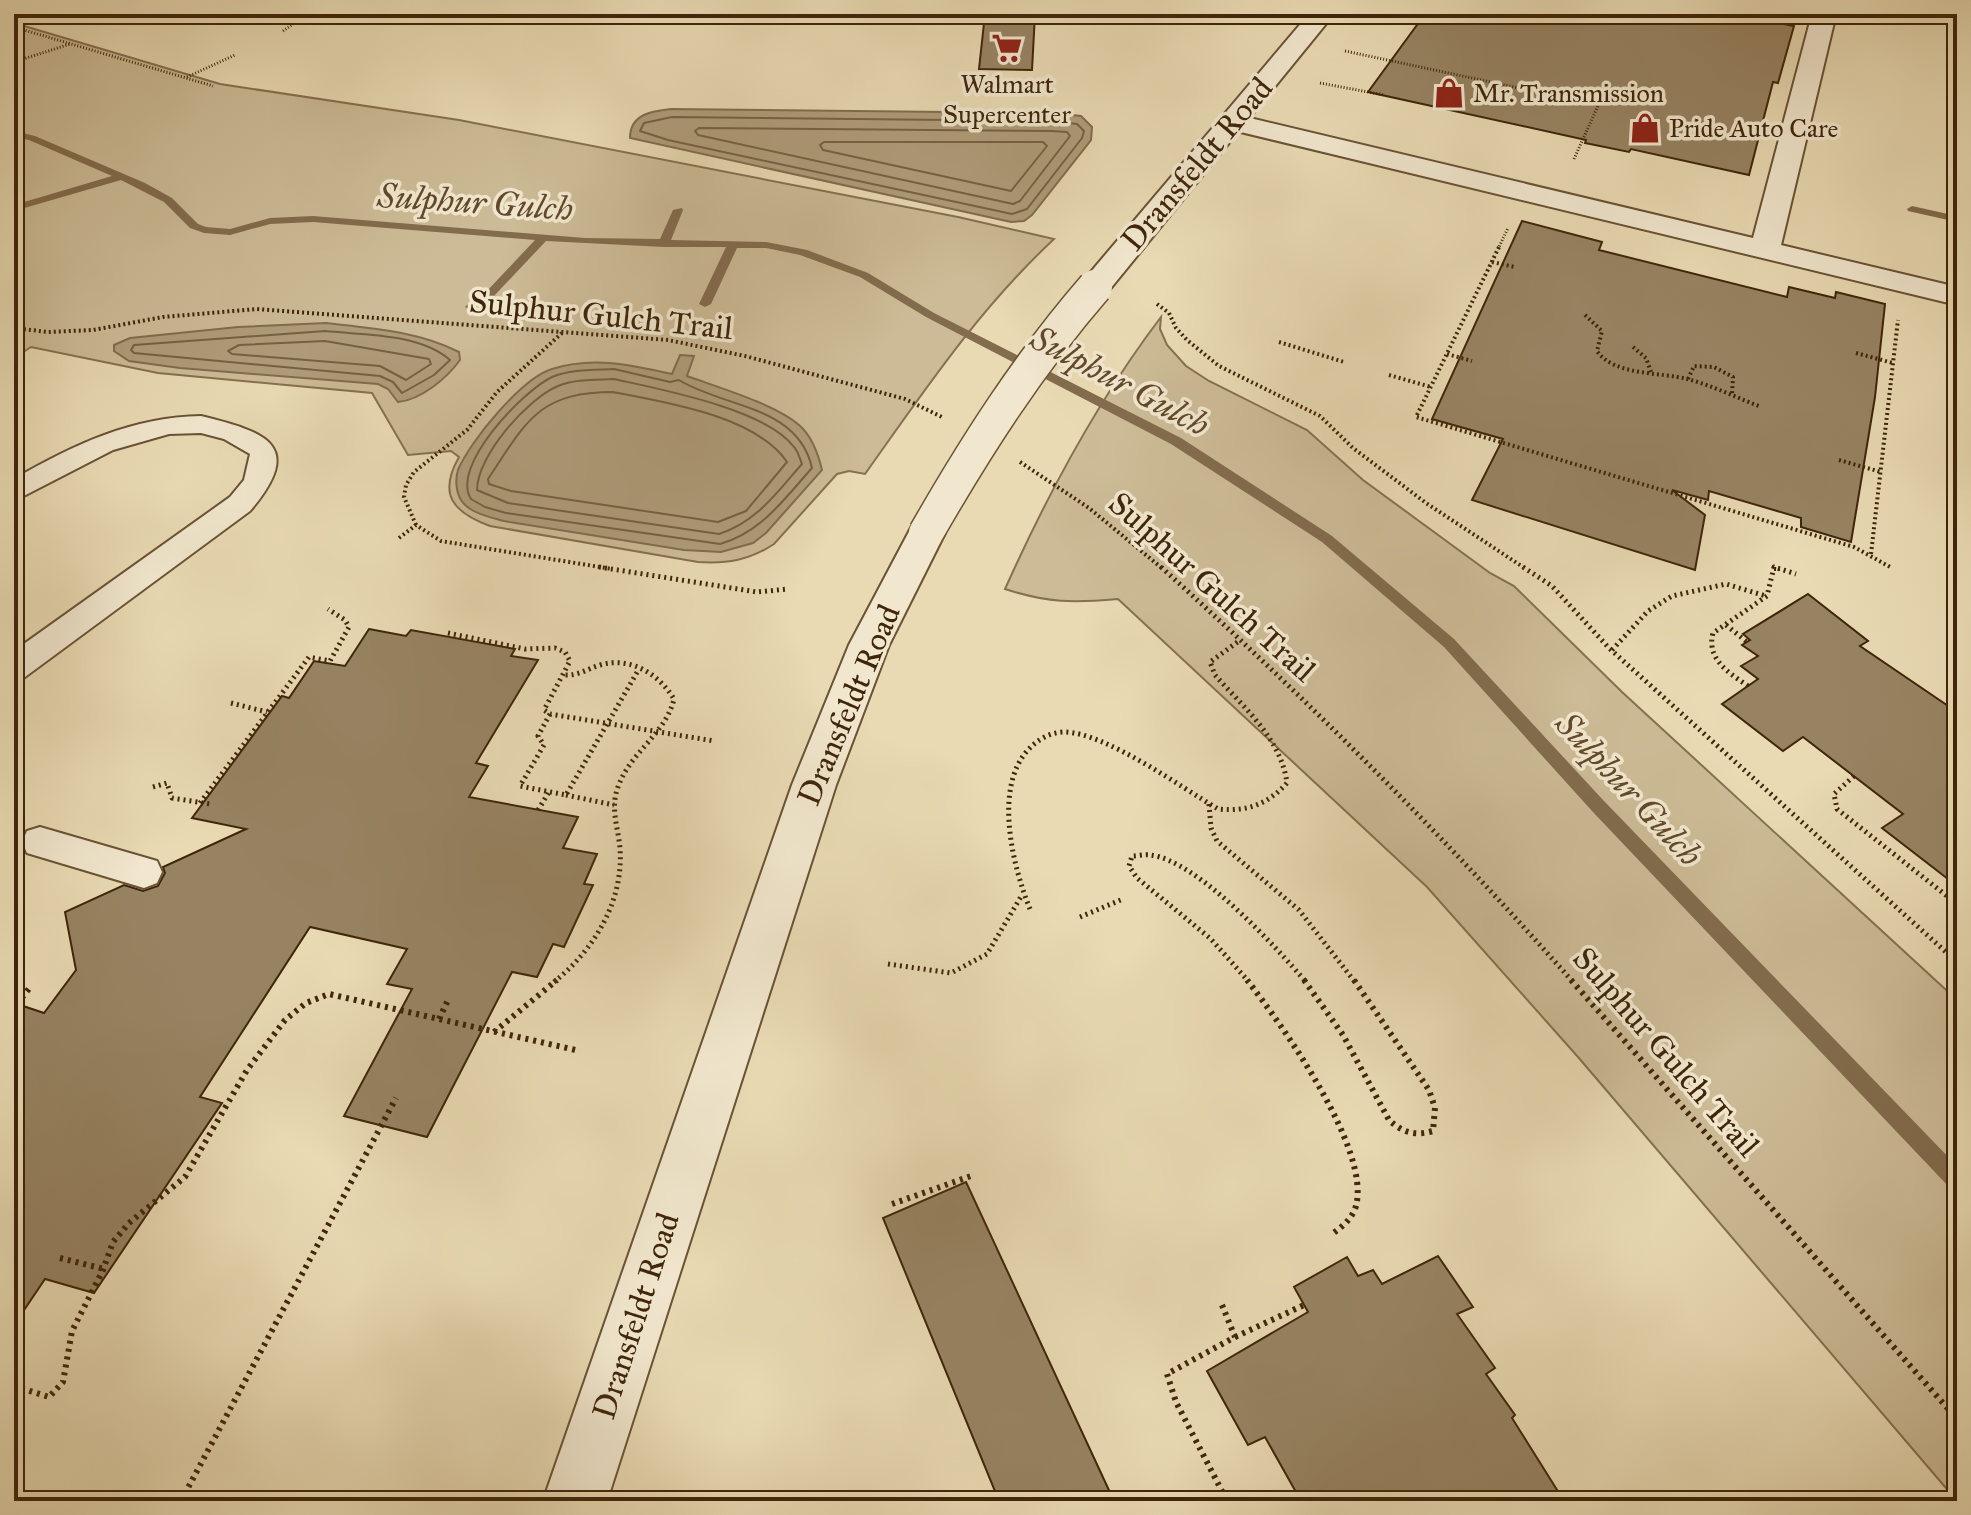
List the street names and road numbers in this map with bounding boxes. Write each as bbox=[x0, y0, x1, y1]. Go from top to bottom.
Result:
street label: Dransfeldt Road bbox=[1113, 69, 1281, 259]
street label: Sulphur Gulch Trail bbox=[467, 282, 735, 348]
street label: Sulphur Gulch Trail bbox=[1101, 484, 1324, 690]
street label: Dransfeldt Road bbox=[789, 599, 909, 811]
street label: Sulphur Gulch Trail bbox=[1564, 939, 1768, 1165]
street label: Dransfeldt Road bbox=[584, 1208, 688, 1424]

